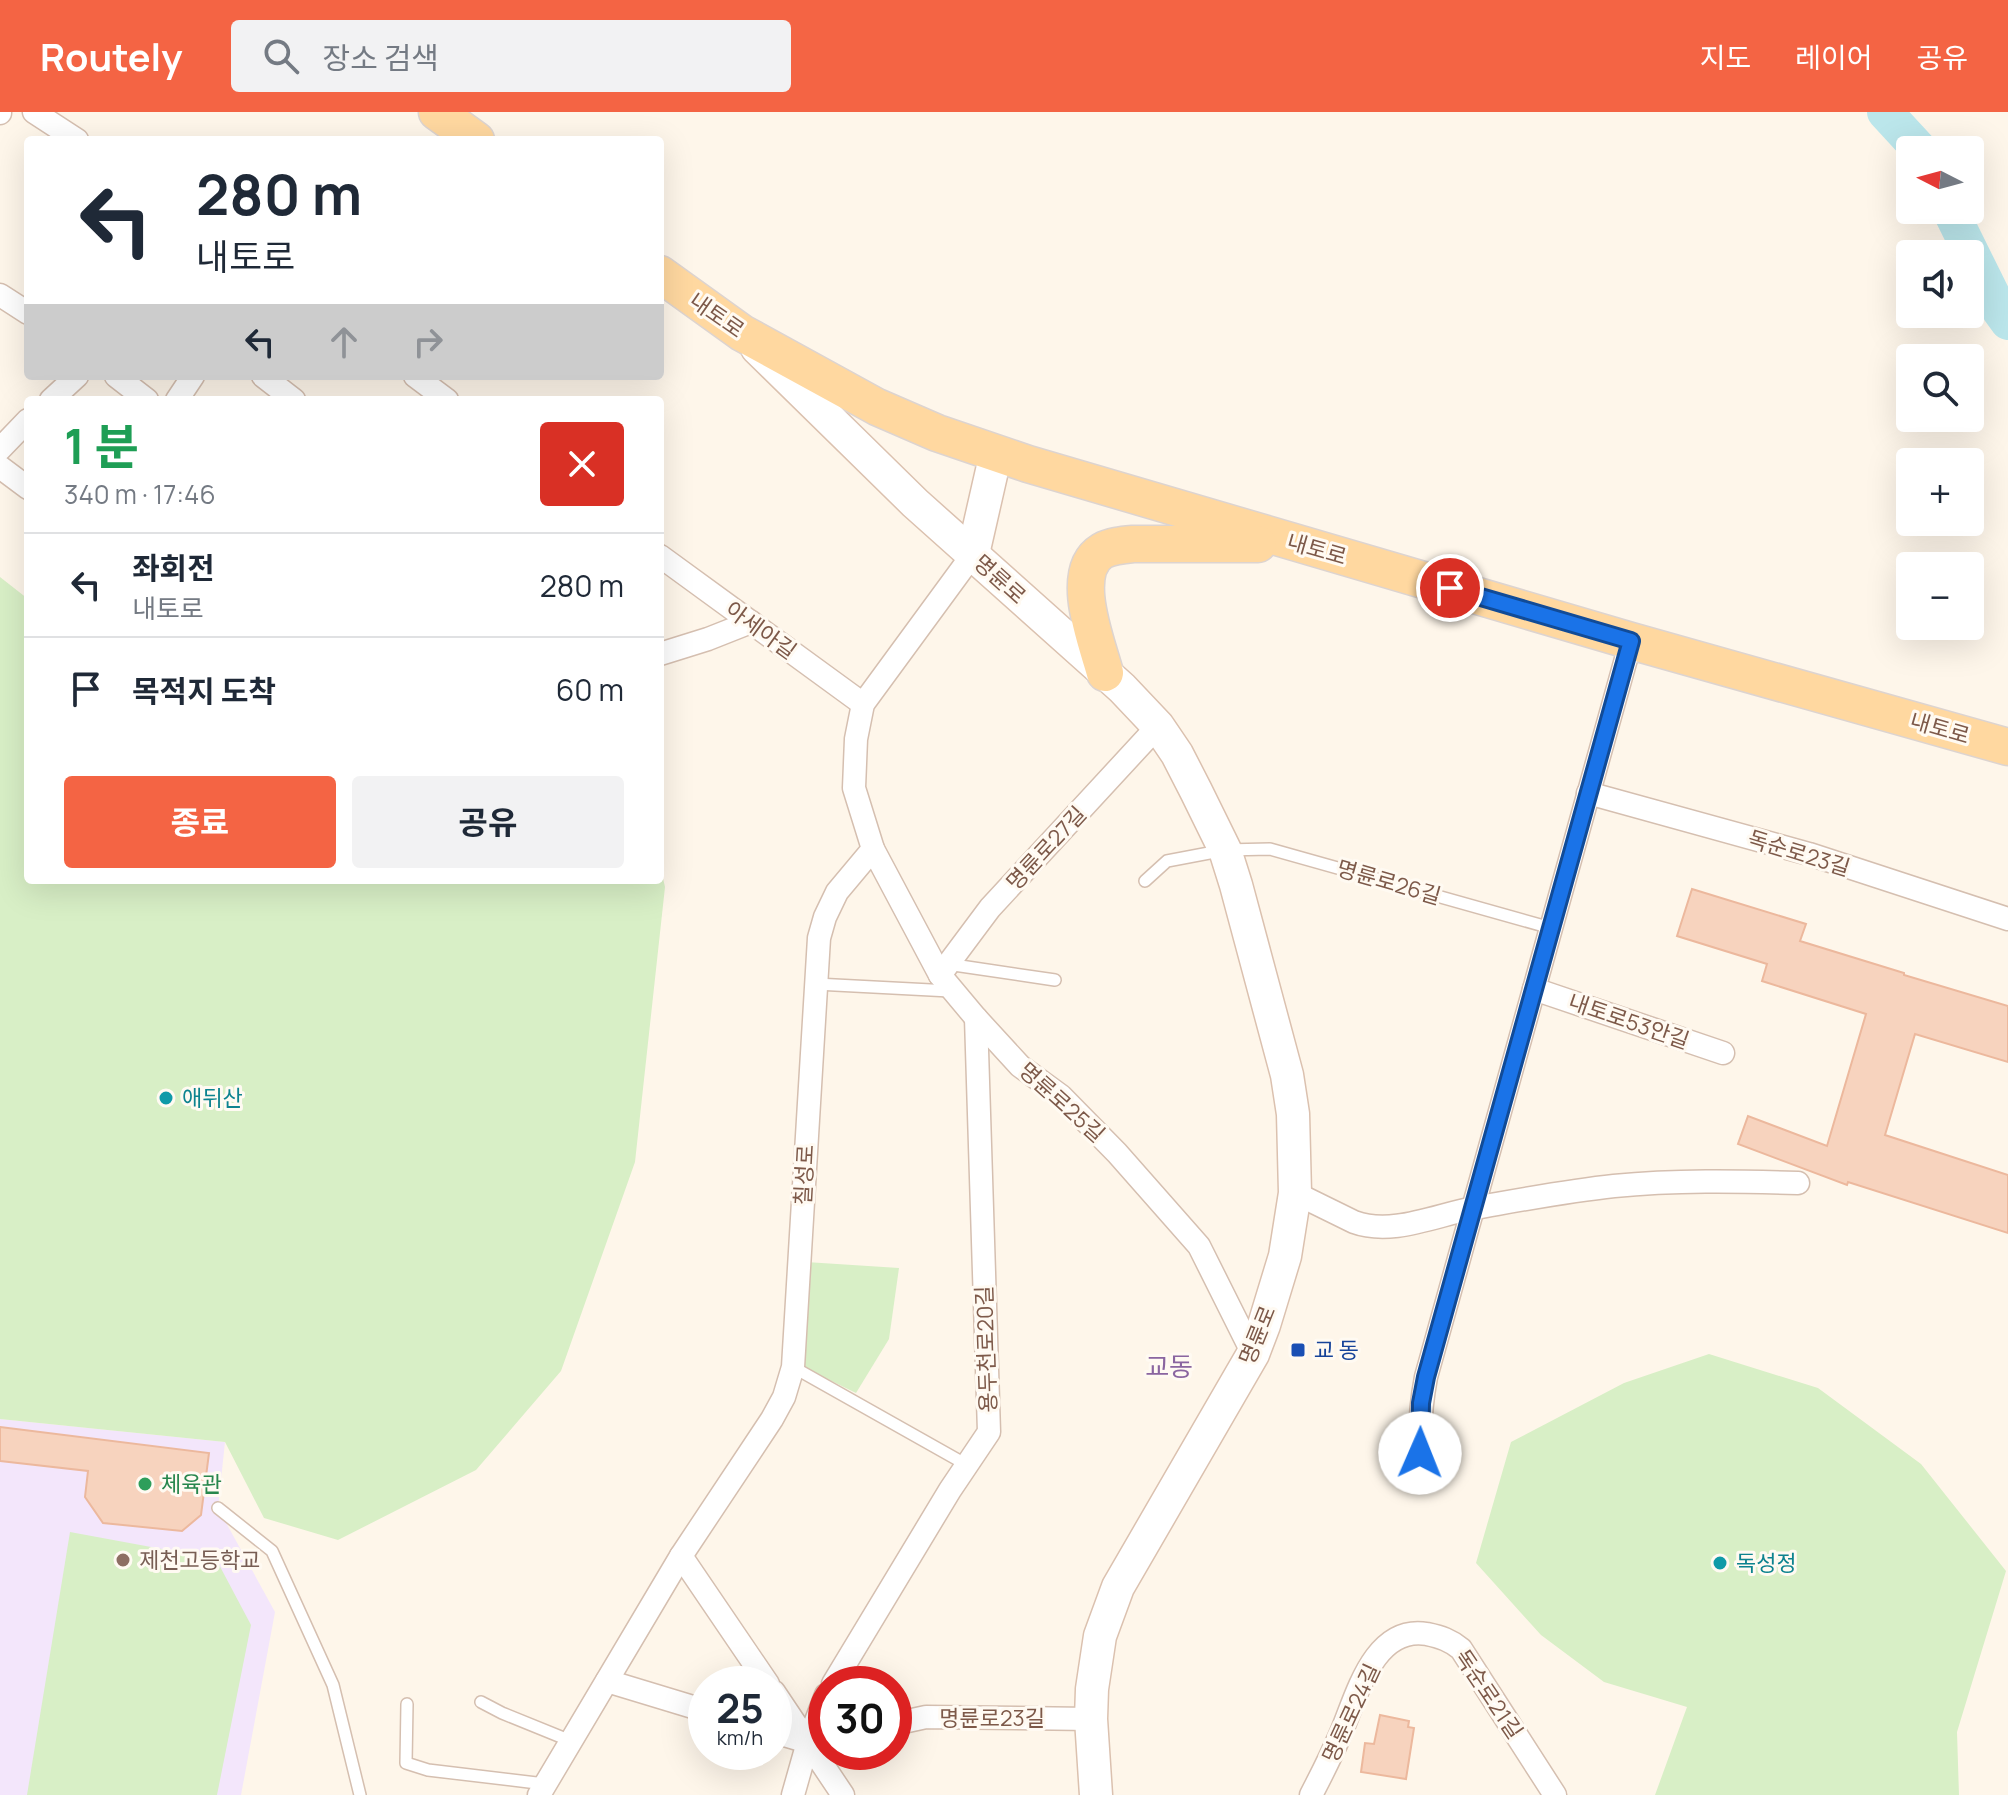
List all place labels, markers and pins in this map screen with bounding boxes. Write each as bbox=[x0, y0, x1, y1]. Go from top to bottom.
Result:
pin bbox=[1416, 554, 1484, 622]
place label: 애뒤산 bbox=[182, 1083, 243, 1113]
marker: 애뒤산 bbox=[157, 1089, 175, 1107]
place label: 교 동 bbox=[1314, 1335, 1359, 1365]
marker: 교 동 bbox=[1289, 1341, 1307, 1359]
place label: 체육관 bbox=[161, 1469, 222, 1499]
marker: 체육관 bbox=[136, 1475, 154, 1493]
place label: 제천고등학교 bbox=[139, 1545, 260, 1575]
place label: 독성정 bbox=[1736, 1548, 1797, 1578]
marker: 제천고등학교 bbox=[114, 1551, 132, 1569]
marker: 독성정 bbox=[1711, 1554, 1729, 1572]

